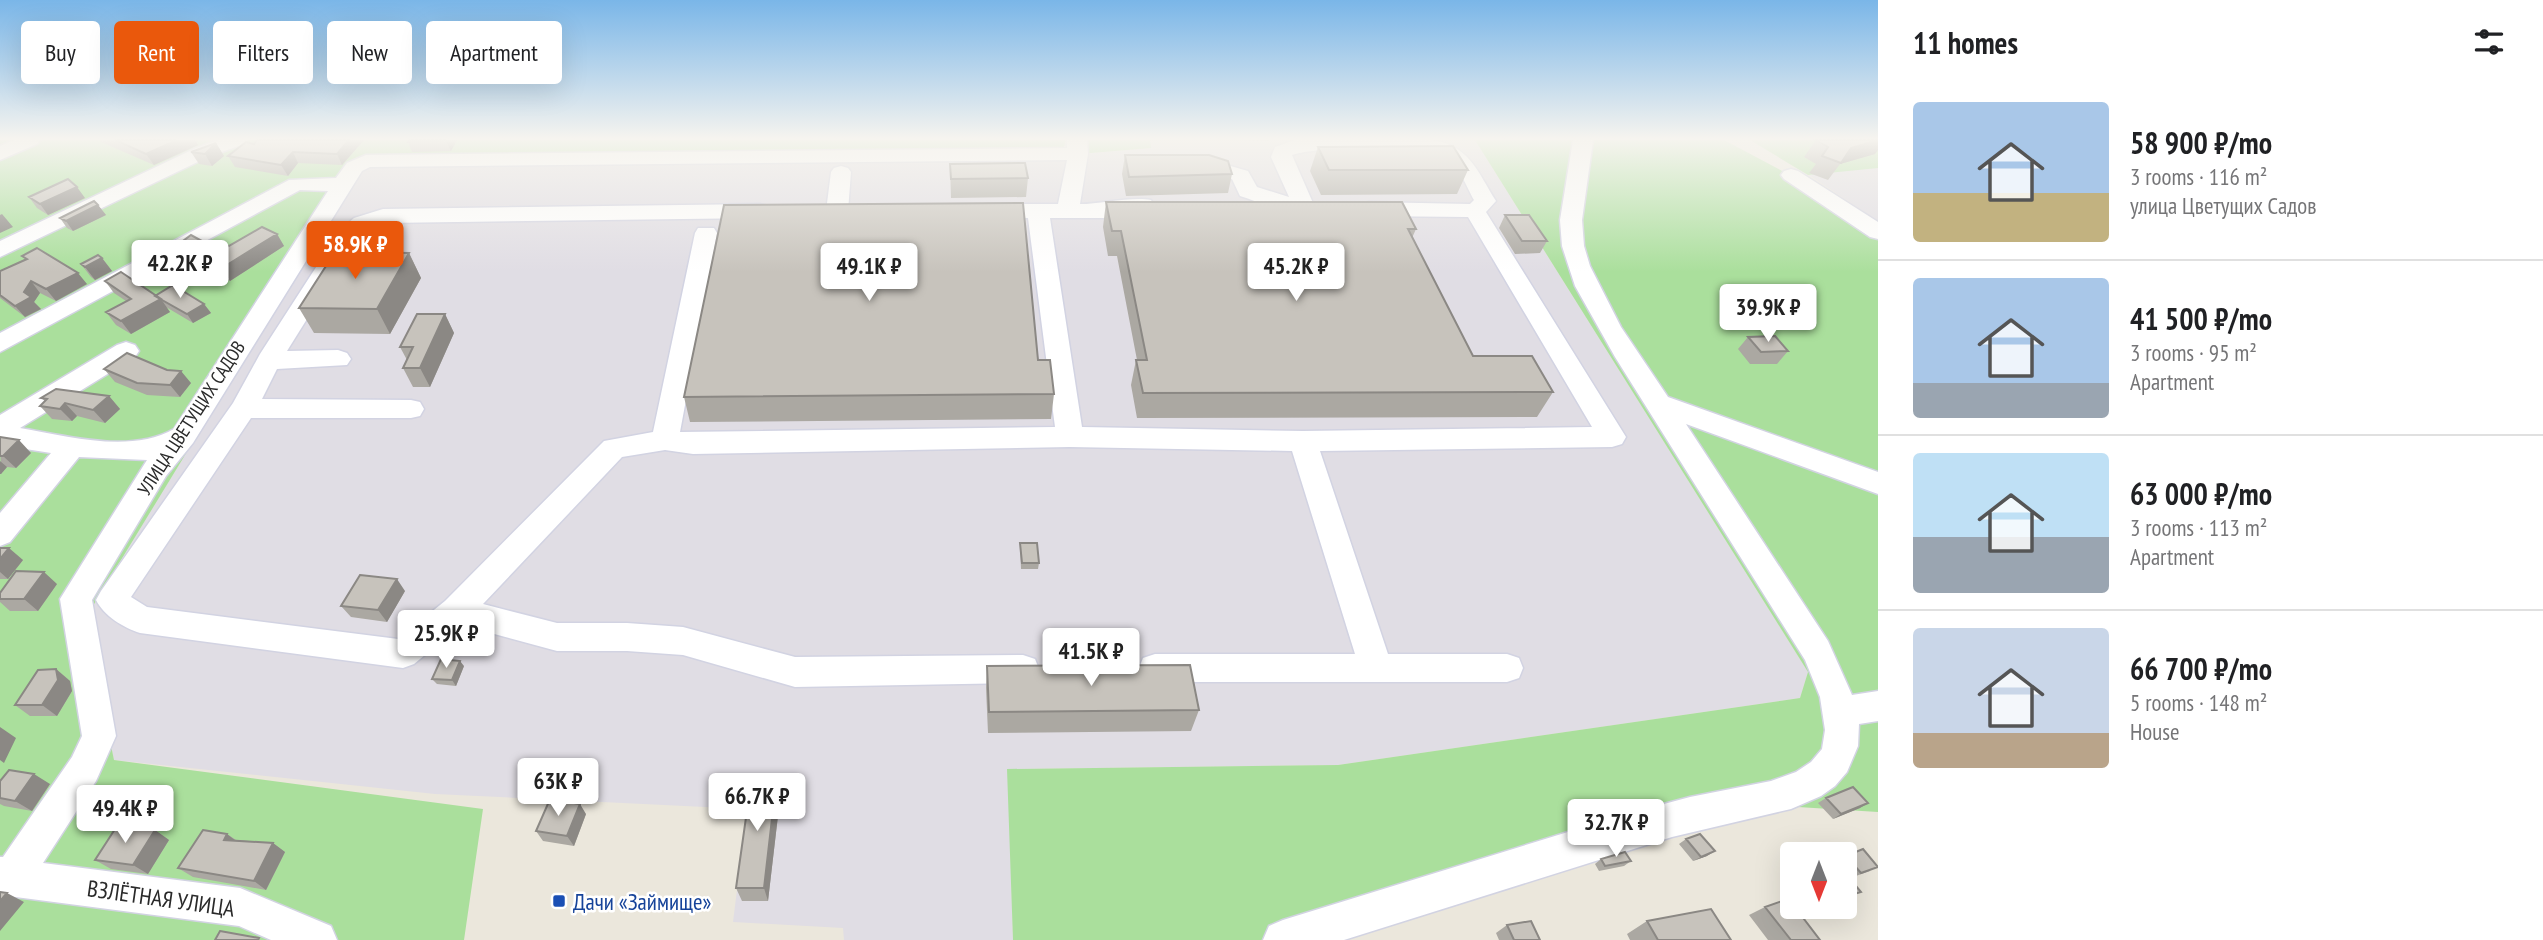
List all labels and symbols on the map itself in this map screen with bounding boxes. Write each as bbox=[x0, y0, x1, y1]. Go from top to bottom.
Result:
pin: 58.9K ₽ bbox=[290, 222, 420, 281]
pin: 42.2K ₽ bbox=[115, 240, 245, 300]
pin: 49.1K ₽ bbox=[804, 244, 934, 303]
pin: 45.2K ₽ bbox=[1231, 244, 1361, 303]
pin: 39.9K ₽ bbox=[1703, 284, 1833, 344]
street label: УЛИЦА ЦВЕТУЩИХ САДОВ bbox=[132, 336, 250, 500]
pin: 25.9K ₽ bbox=[381, 610, 511, 670]
pin: 41.5K ₽ bbox=[1026, 628, 1156, 688]
pin: 63K ₽ bbox=[509, 758, 607, 818]
pin: 66.7K ₽ bbox=[692, 774, 822, 833]
pin: 49.4K ₽ bbox=[60, 786, 190, 845]
pin: 32.7K ₽ bbox=[1551, 800, 1681, 859]
north arrow bbox=[1780, 842, 1857, 919]
street label: ВЗЛЁТНАЯ УЛИЦА bbox=[86, 873, 237, 923]
place label: Дачи «Займище» bbox=[573, 887, 712, 916]
marker: Дачи «Займище» bbox=[551, 893, 567, 909]

